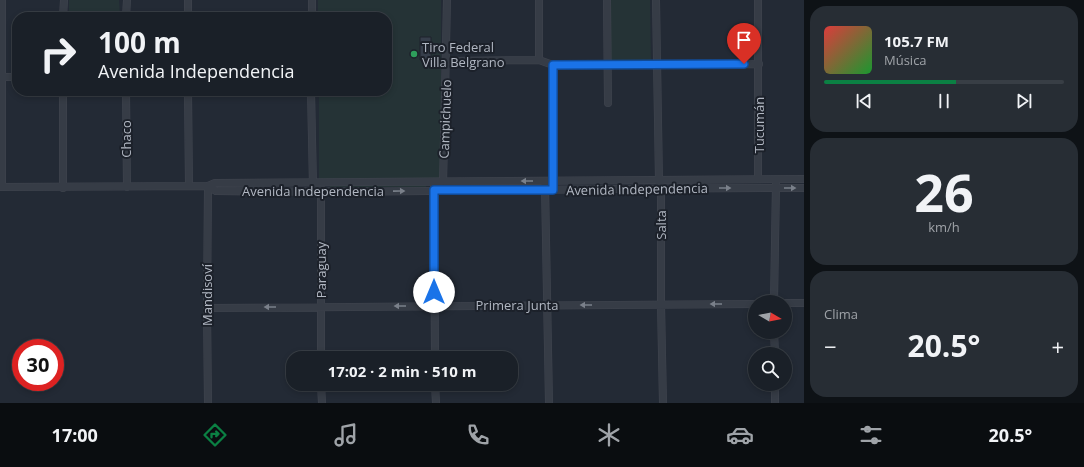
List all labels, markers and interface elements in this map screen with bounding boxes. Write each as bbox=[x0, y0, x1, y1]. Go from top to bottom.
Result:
text: 100 m bbox=[98, 23, 181, 61]
pin bbox=[727, 23, 761, 64]
icon: right bbox=[32, 28, 84, 80]
icon: arrive bbox=[733, 29, 755, 51]
text: 105.7 FM bbox=[884, 31, 949, 51]
place label: Tiro Federal Villa Belgrano bbox=[422, 38, 505, 71]
marker: Tiro Federal Villa Belgrano bbox=[409, 49, 419, 59]
text: Música bbox=[884, 51, 927, 69]
text: Avenida Independencia bbox=[98, 59, 294, 83]
street label: Campichuelo bbox=[435, 79, 455, 159]
icon: previous bbox=[853, 90, 875, 112]
icon: pause bbox=[933, 90, 955, 112]
icon: next bbox=[1013, 90, 1035, 112]
street label: Tucumán bbox=[750, 97, 768, 153]
street label: Chaco bbox=[117, 120, 135, 158]
text: 26 bbox=[914, 156, 974, 227]
one-way arrow bbox=[520, 178, 533, 184]
street label: Avenida Independencia bbox=[566, 179, 708, 199]
street label: Avenida Independencia bbox=[242, 182, 384, 200]
one-way arrow bbox=[719, 185, 732, 191]
one-way arrow bbox=[784, 185, 797, 191]
one-way arrow bbox=[393, 188, 406, 194]
street label: Salta bbox=[652, 210, 670, 240]
text: km/h bbox=[928, 218, 960, 236]
street label: Paraguay bbox=[312, 241, 330, 298]
street label: Mandisoví bbox=[198, 263, 216, 326]
position arrow bbox=[413, 271, 455, 313]
north arrow bbox=[748, 295, 792, 339]
map controls bbox=[748, 295, 792, 391]
street label: Primera Junta bbox=[476, 296, 558, 314]
one-way arrow bbox=[709, 301, 722, 307]
one-way arrow bbox=[579, 302, 592, 308]
one-way arrow bbox=[393, 303, 406, 309]
one-way arrow bbox=[263, 304, 276, 310]
text: Clima bbox=[824, 305, 858, 323]
text: 20.5° bbox=[908, 325, 980, 366]
text: − bbox=[824, 331, 837, 361]
text: + bbox=[1051, 331, 1064, 361]
speed limit sign: 30 bbox=[12, 339, 64, 391]
button: search bbox=[748, 347, 792, 391]
text: 17:02 · 2 min · 510 m bbox=[328, 361, 476, 381]
icon: directions bbox=[201, 421, 229, 449]
icon: music bbox=[332, 421, 360, 449]
icon: phone bbox=[464, 421, 492, 449]
icon: climate bbox=[595, 421, 623, 449]
icon: car bbox=[726, 421, 754, 449]
icon: filters bbox=[857, 421, 885, 449]
text: 17:00 bbox=[52, 423, 98, 447]
text: 20.5° bbox=[989, 423, 1032, 447]

